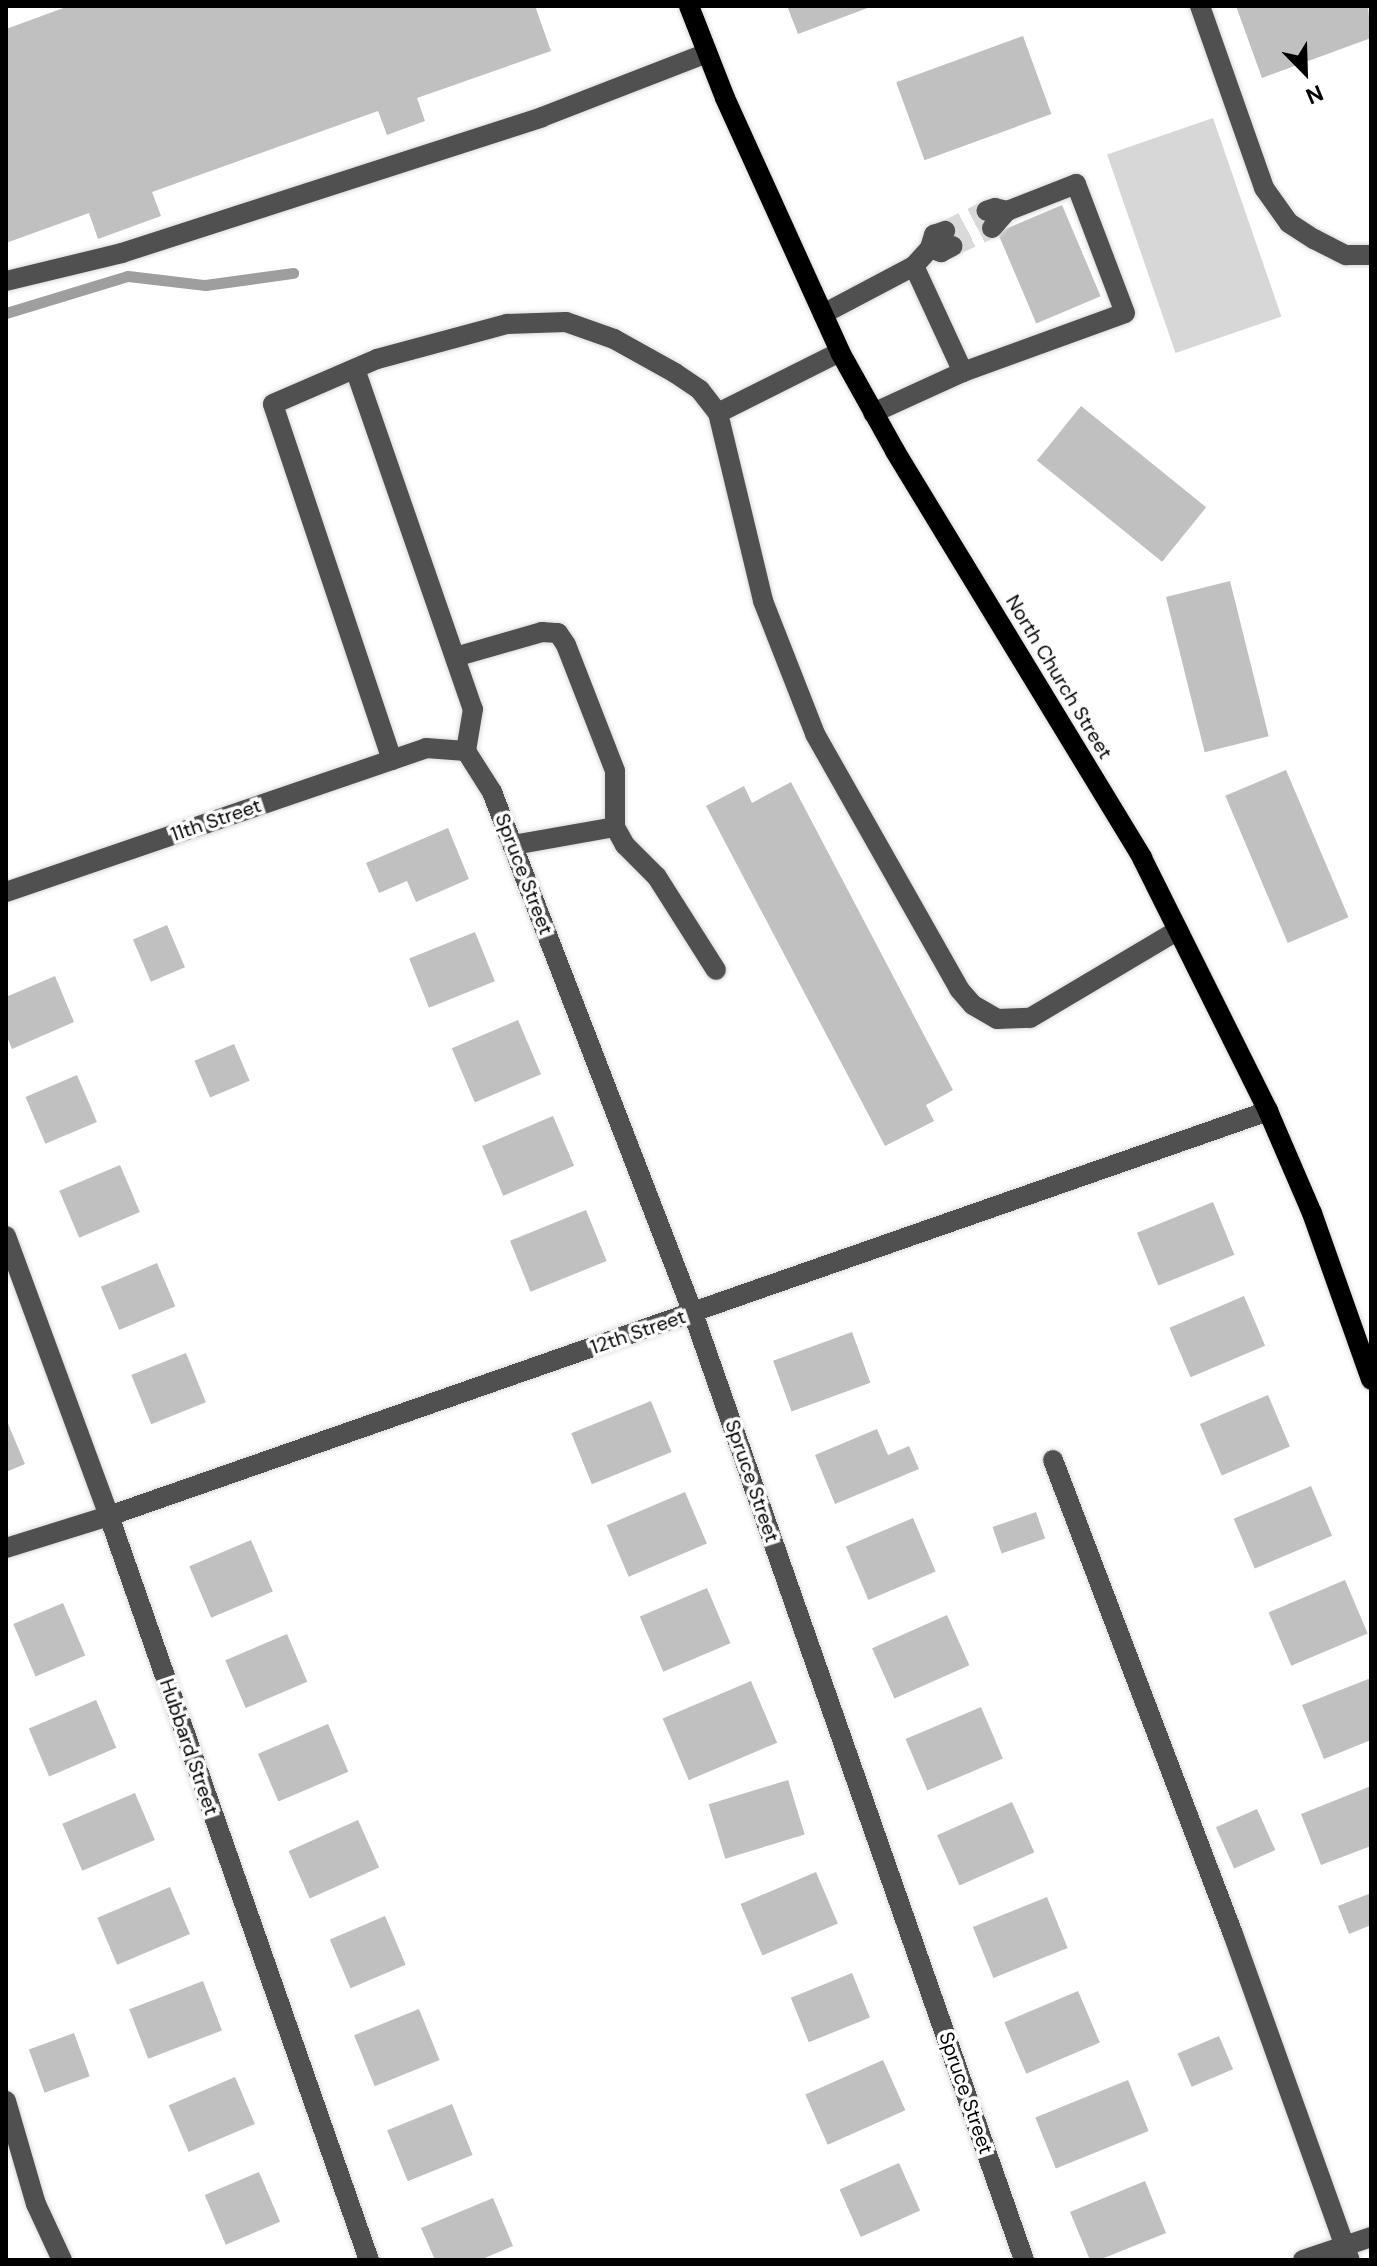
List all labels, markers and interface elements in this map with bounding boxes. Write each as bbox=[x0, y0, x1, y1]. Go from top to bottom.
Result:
north arrow bbox=[1265, 32, 1345, 112]
text: N bbox=[1302, 78, 1328, 111]
street label: North Church Street bbox=[1001, 591, 1117, 763]
street label: 11th Street bbox=[168, 793, 264, 847]
street label: Spruce Street bbox=[490, 810, 558, 938]
street label: 12th Street bbox=[587, 1305, 689, 1359]
street label: Spruce Street bbox=[720, 1417, 784, 1545]
street label: Hubbard Street bbox=[154, 1676, 224, 1818]
street label: Spruce Street bbox=[934, 2029, 998, 2157]

